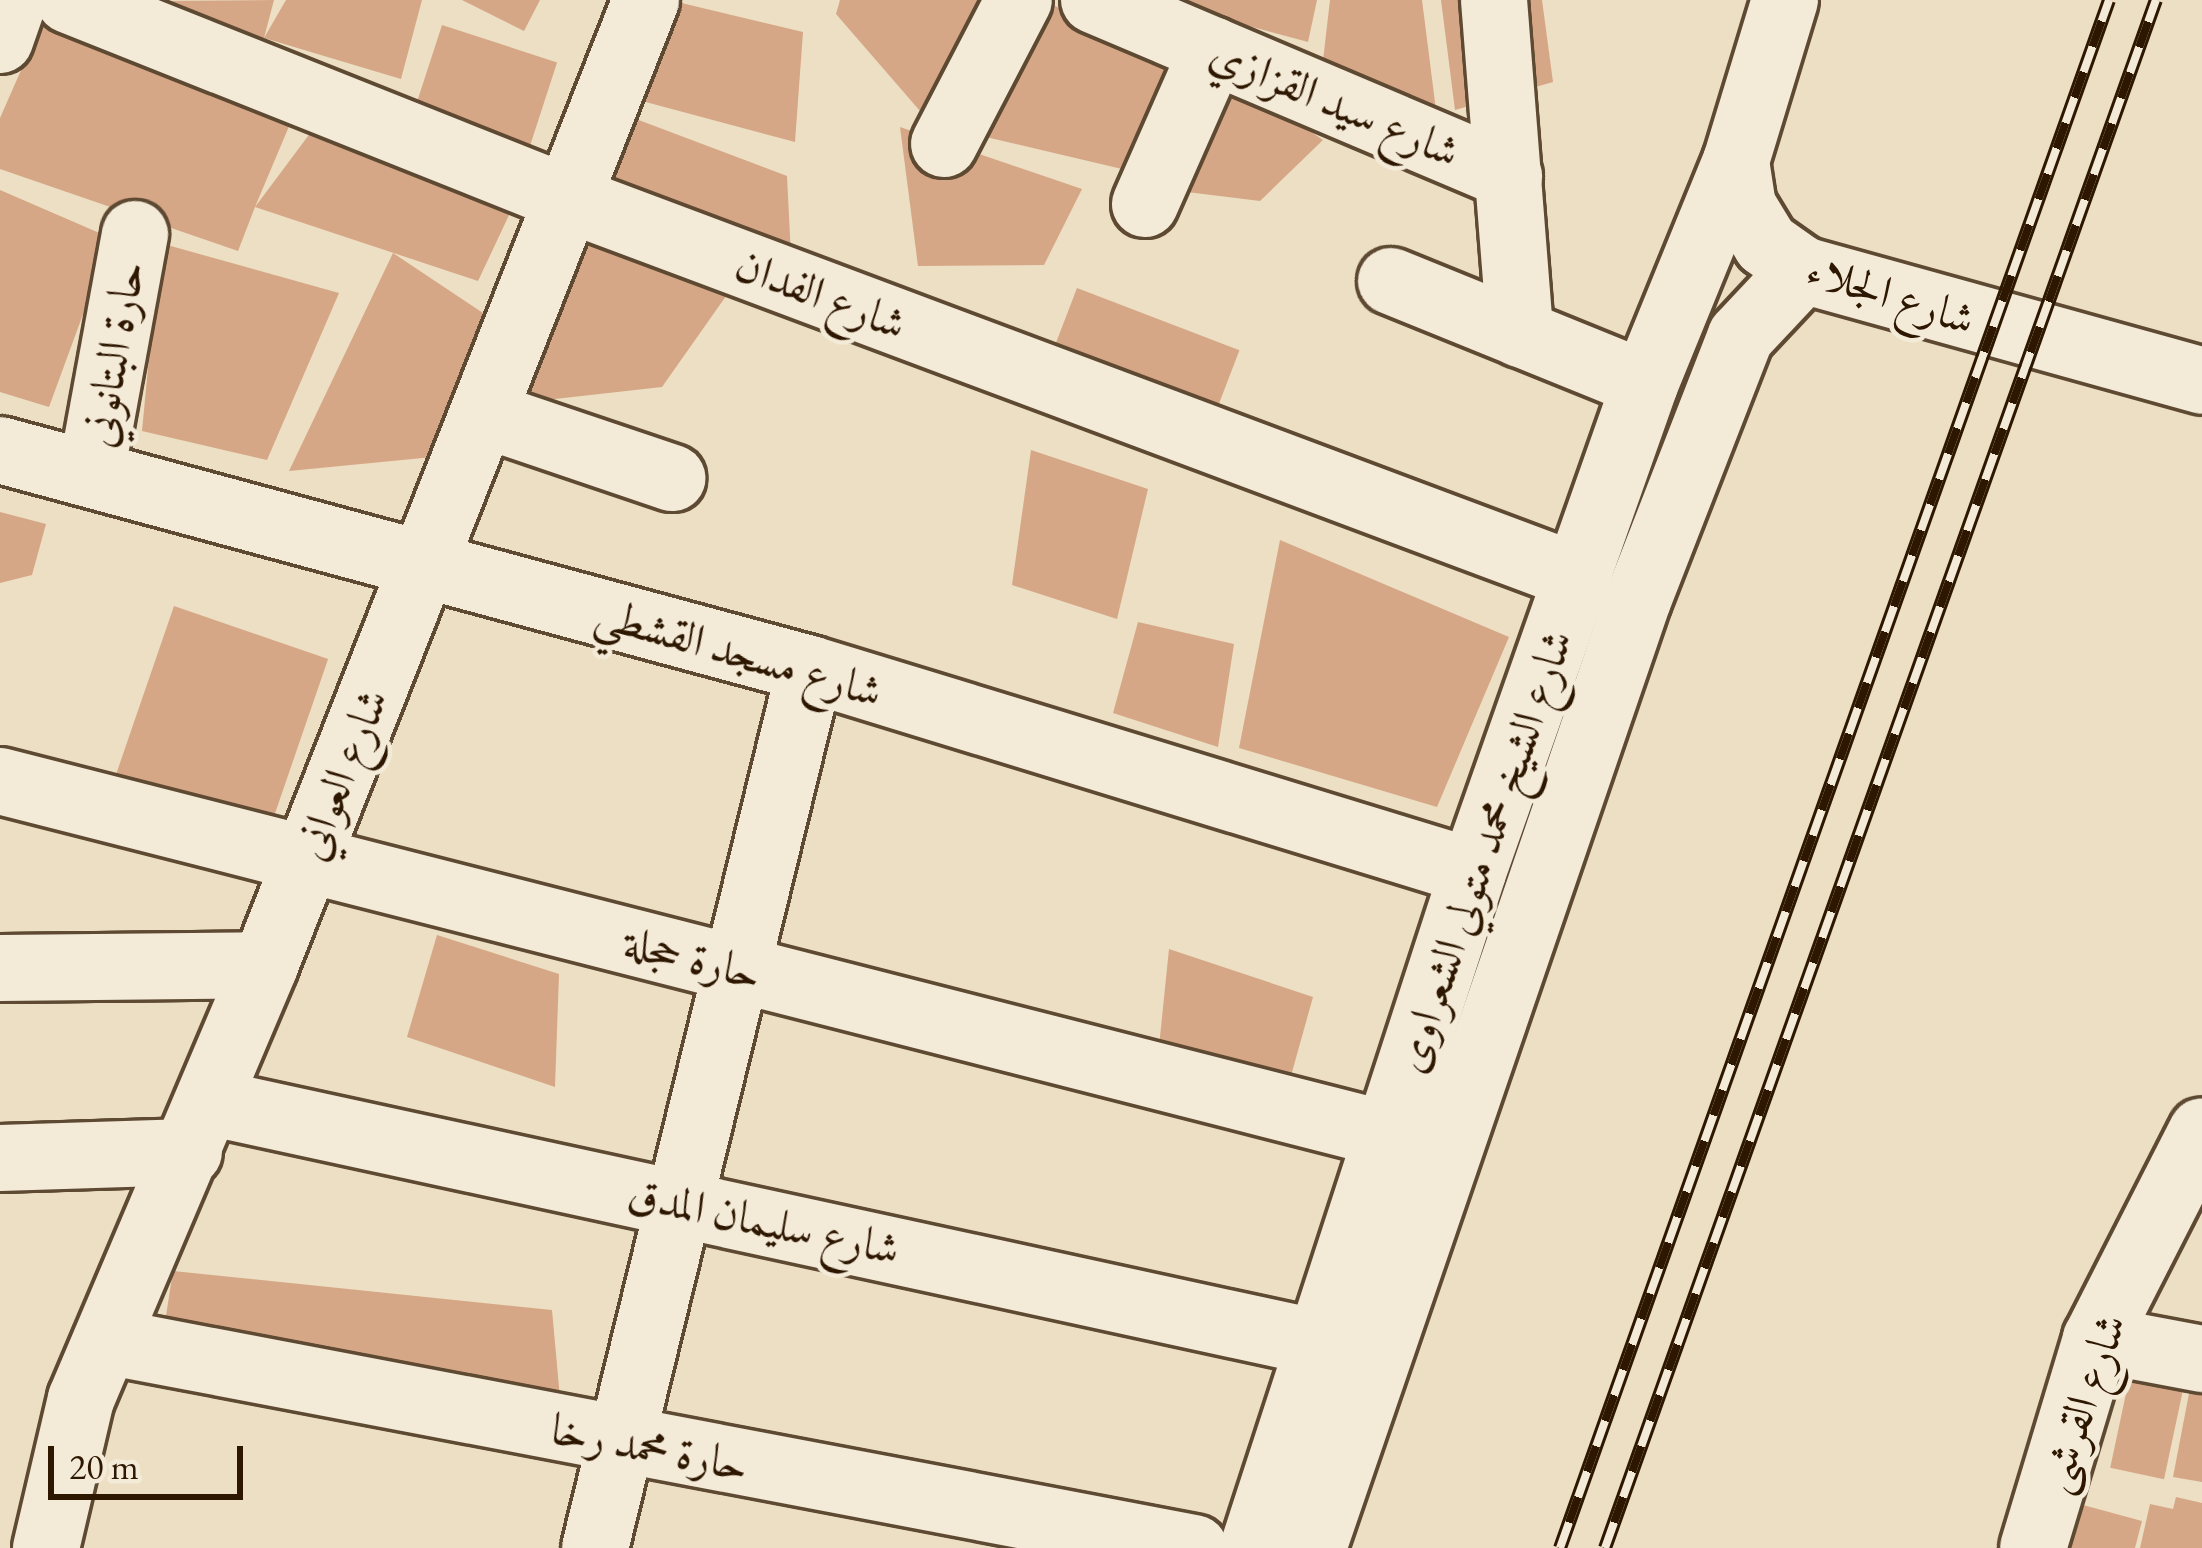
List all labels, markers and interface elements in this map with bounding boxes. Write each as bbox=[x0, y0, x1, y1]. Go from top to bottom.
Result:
street label: شارع سيد القزازي bbox=[1202, 25, 1468, 179]
street label: شارع الفدان bbox=[728, 237, 914, 351]
street label: شارع الجلاء bbox=[1800, 242, 1982, 346]
street label: حارة البتانوني bbox=[70, 257, 156, 451]
street label: شارع مسجد القشطي bbox=[589, 585, 889, 719]
street label: شارع الشيخ محمد متولي الشعراوى bbox=[1382, 623, 1584, 1079]
street label: شارع العواني bbox=[282, 681, 400, 867]
street label: حارة حجلة bbox=[619, 915, 767, 1001]
street label: شارع سليمان المدق bbox=[623, 1166, 905, 1276]
street label: شارع القرشى bbox=[2026, 1306, 2138, 1500]
street label: حارة محمد رخا bbox=[547, 1401, 753, 1493]
scale bar bbox=[54, 1422, 249, 1496]
text: 20 m bbox=[69, 1443, 139, 1490]

